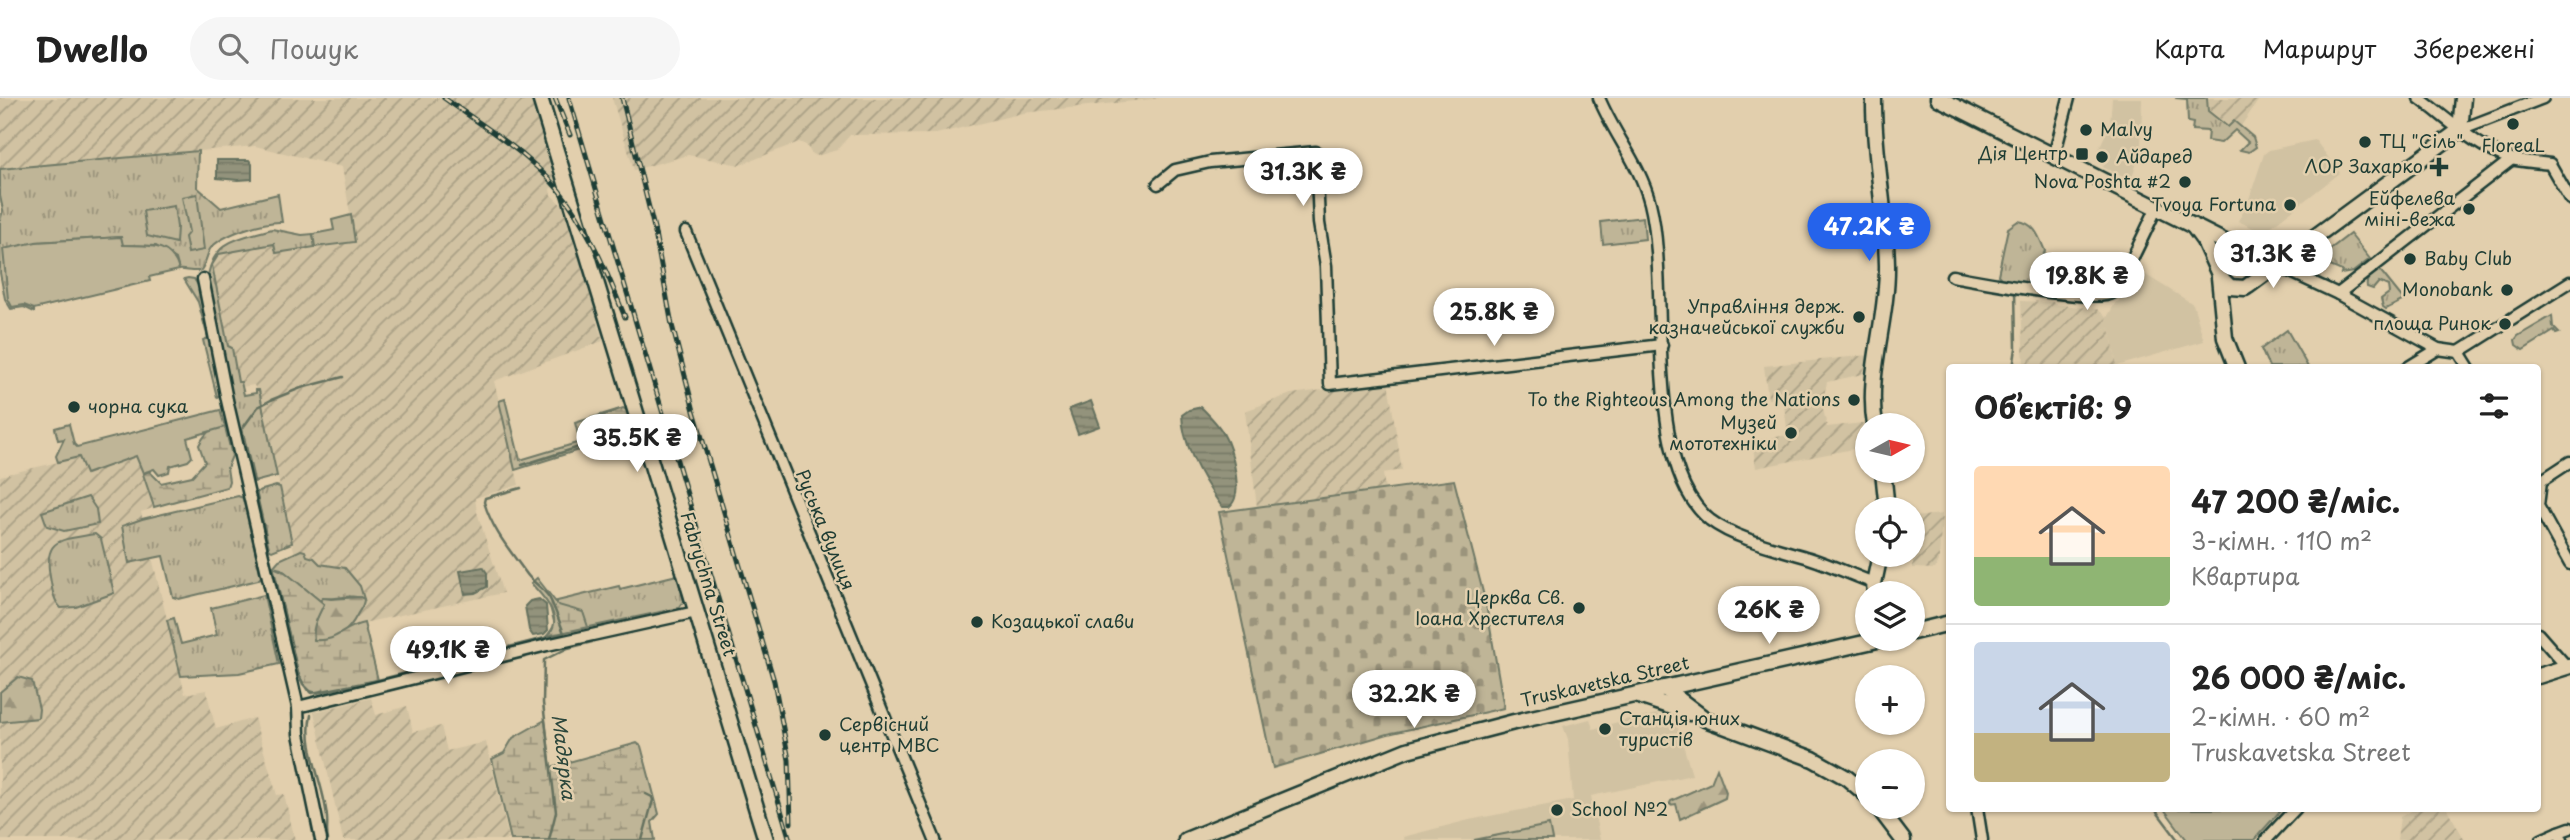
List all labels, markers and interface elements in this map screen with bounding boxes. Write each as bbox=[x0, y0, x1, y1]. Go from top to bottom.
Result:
search box bbox=[190, 17, 680, 80]
text: Dwello bbox=[35, 23, 148, 73]
icon: search bbox=[214, 29, 252, 67]
text: Пошук bbox=[270, 29, 358, 68]
text: Карта bbox=[2154, 30, 2225, 66]
text: Маршрут bbox=[2263, 30, 2376, 66]
text: Збережені bbox=[2414, 30, 2535, 66]
place label: Malvy bbox=[2100, 115, 2153, 142]
marker: FloreaL bbox=[2505, 116, 2521, 132]
marker: Malvy bbox=[2078, 122, 2094, 138]
place label: ТЦ "Сіль" bbox=[2379, 127, 2463, 154]
place label: FloreaL bbox=[2481, 131, 2545, 158]
marker: ТЦ "Сіль" bbox=[2357, 134, 2373, 150]
place label: Дія Центр bbox=[1977, 139, 2068, 166]
place label: Айдаред bbox=[2116, 142, 2193, 169]
marker: Дія Центр bbox=[2074, 146, 2090, 162]
pin: 31.3K ₴ bbox=[1238, 148, 1368, 208]
marker: Айдаред bbox=[2094, 149, 2110, 165]
place label: ЛОР Захарко bbox=[2305, 152, 2423, 179]
text: 31.3K ₴ bbox=[1260, 153, 1346, 188]
marker: ЛОР Захарко bbox=[2429, 157, 2449, 177]
place label: Nova Poshta #2 bbox=[2034, 167, 2171, 194]
marker: Nova Poshta #2 bbox=[2177, 174, 2193, 190]
place label: Ейфелева міні-вежа bbox=[2365, 184, 2456, 232]
place label: Tvoya Fortuna bbox=[2152, 190, 2277, 217]
marker: Tvoya Fortuna bbox=[2282, 197, 2298, 213]
marker: Ейфелева міні-вежа bbox=[2461, 201, 2477, 217]
pin: 47.2K ₴ bbox=[1804, 204, 1934, 263]
text: 47.2K ₴ bbox=[1824, 208, 1915, 243]
pin: 31.3K ₴ bbox=[2208, 230, 2338, 290]
text: 31.3K ₴ bbox=[2230, 235, 2316, 270]
place label: Baby Club bbox=[2424, 244, 2512, 271]
marker: Baby Club bbox=[2402, 251, 2418, 267]
pin: 19.8K ₴ bbox=[2022, 252, 2152, 312]
text: 19.8K ₴ bbox=[2045, 257, 2129, 292]
place label: Monobank bbox=[2402, 275, 2493, 302]
marker: Monobank bbox=[2499, 282, 2515, 298]
pin: 25.8K ₴ bbox=[1429, 288, 1559, 348]
place label: Управління держ. казначейської служби bbox=[1648, 292, 1845, 340]
text: 25.8K ₴ bbox=[1449, 293, 1539, 328]
marker: Управління держ. казначейської служби bbox=[1851, 309, 1867, 325]
place label: площа Ринок bbox=[2373, 309, 2491, 336]
marker: площа Ринок bbox=[2497, 316, 2513, 332]
text: Об’єктів: 9 bbox=[1974, 384, 2132, 429]
place label: To the Righteous Among the Nations bbox=[1527, 385, 1840, 412]
icon: filters bbox=[2475, 387, 2513, 425]
place label: чорна сука bbox=[88, 392, 189, 419]
marker: To the Righteous Among the Nations bbox=[1846, 392, 1862, 408]
marker: чорна сука bbox=[66, 399, 82, 415]
place label: Музей мототехніки bbox=[1670, 408, 1777, 456]
north arrow bbox=[1855, 413, 1925, 483]
map controls bbox=[1855, 413, 1925, 819]
pin: 35.5K ₴ bbox=[572, 414, 702, 474]
text: 35.5K ₴ bbox=[592, 419, 682, 454]
marker: Музей мототехніки bbox=[1783, 425, 1799, 441]
street label: Руська вулиця bbox=[790, 465, 863, 594]
text: 47 200 ₴/міс. bbox=[2191, 478, 2400, 523]
icon: home bbox=[2030, 494, 2114, 578]
button: locate bbox=[1855, 497, 1925, 567]
street label: Fabrychna Street bbox=[675, 508, 744, 659]
text: 3-кімн. · 110 m² bbox=[2191, 523, 2372, 558]
text: Квартира bbox=[2191, 558, 2299, 593]
button: layers bbox=[1855, 581, 1925, 651]
place label: Церква Св. Іоана Хрестителя bbox=[1415, 583, 1565, 631]
pin: 26K ₴ bbox=[1720, 587, 1818, 646]
text: 26K ₴ bbox=[1734, 591, 1804, 626]
marker: Церква Св. Іоана Хрестителя bbox=[1571, 600, 1587, 616]
place label: Козацької слави bbox=[991, 607, 1135, 634]
marker: Козацької слави bbox=[969, 614, 985, 630]
pin: 49.1K ₴ bbox=[383, 626, 513, 686]
text: 49.1K ₴ bbox=[406, 631, 490, 666]
street label: Truskavetska Street bbox=[1518, 648, 1691, 713]
text: 26 000 ₴/міс. bbox=[2191, 654, 2406, 699]
button: + bbox=[1855, 665, 1925, 735]
pin: 32.2K ₴ bbox=[1349, 670, 1479, 730]
icon: home bbox=[2030, 670, 2114, 754]
text: 32.2K ₴ bbox=[1368, 675, 1460, 710]
text: 2-кімн. · 60 m² bbox=[2191, 699, 2370, 734]
place label: Станція юних туристів bbox=[1619, 704, 1740, 752]
place label: Сервісний центр МВС bbox=[839, 710, 940, 758]
water label: Мадярка bbox=[546, 713, 584, 802]
marker: Станція юних туристів bbox=[1597, 721, 1613, 737]
marker: Сервісний центр МВС bbox=[817, 727, 833, 743]
text: Truskavetska Street bbox=[2191, 734, 2411, 769]
button: − bbox=[1855, 749, 1925, 819]
place label: School №2 bbox=[1571, 795, 1668, 822]
marker: School №2 bbox=[1549, 802, 1565, 818]

